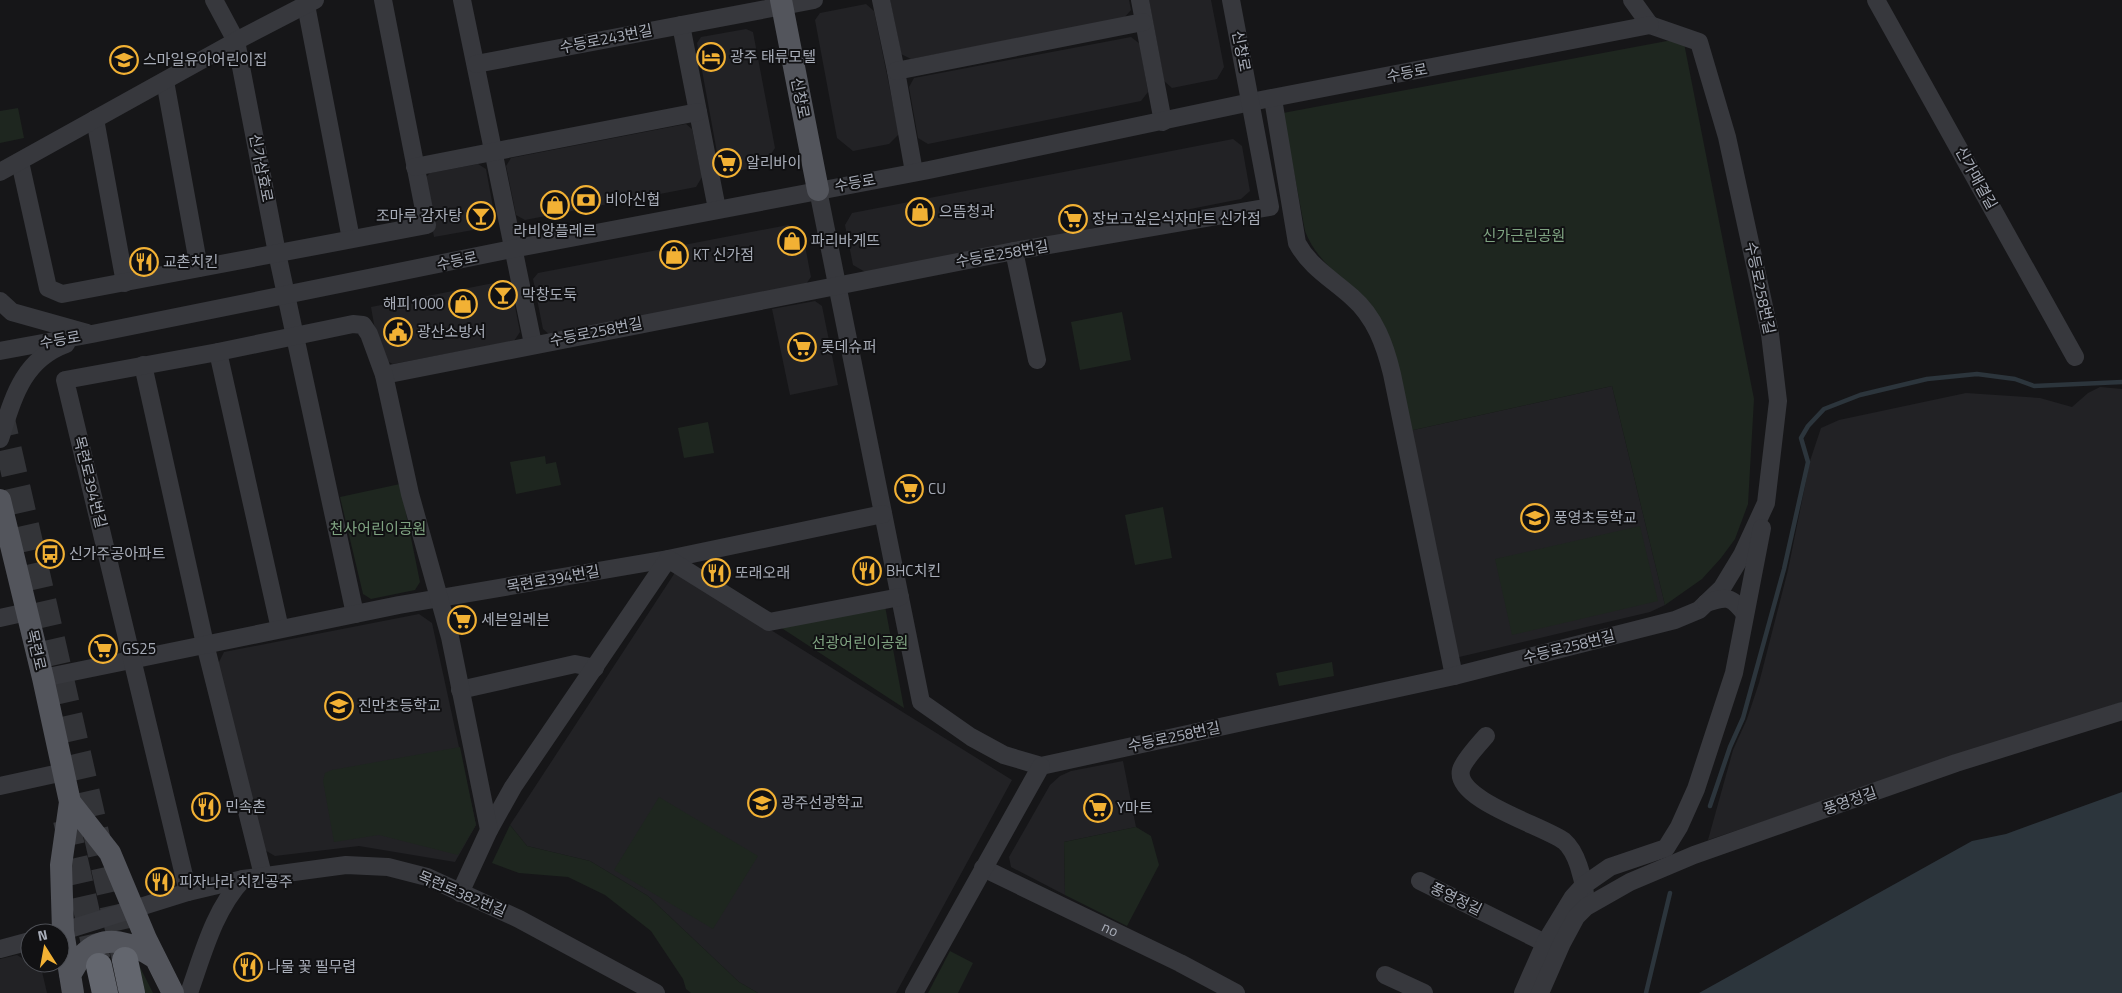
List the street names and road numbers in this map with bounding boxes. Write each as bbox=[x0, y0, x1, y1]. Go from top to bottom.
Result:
street label: 수등로243번길 bbox=[557, 18, 654, 59]
street label: 신창로 bbox=[1226, 28, 1257, 73]
street label: 수등로 bbox=[1384, 57, 1429, 88]
street label: 신창로 bbox=[785, 75, 816, 120]
street label: 신가삼효로 bbox=[244, 132, 279, 204]
street label: 신가매결길 bbox=[1950, 142, 2003, 214]
street label: 수등로 bbox=[833, 168, 877, 197]
street label: 수등로258번길 bbox=[954, 234, 1050, 273]
street label: 수등로258번길 bbox=[1739, 239, 1782, 336]
street label: 수등로 bbox=[434, 245, 480, 276]
street label: 수등로258번길 bbox=[547, 311, 644, 352]
street label: 수등로 bbox=[38, 325, 82, 354]
street label: 목련로394번길 bbox=[68, 433, 113, 530]
street label: 목련로394번길 bbox=[505, 559, 601, 598]
street label: 수등로258번길 bbox=[1520, 624, 1617, 669]
street label: 목련로 bbox=[21, 627, 52, 673]
street label: 수등로258번길 bbox=[1125, 715, 1222, 758]
street label: 풍영정길 bbox=[1820, 781, 1880, 820]
street label: 목련로382번길 bbox=[414, 865, 510, 923]
street label: 풍영정길 bbox=[1426, 876, 1486, 921]
street label: no bbox=[1098, 915, 1122, 943]

